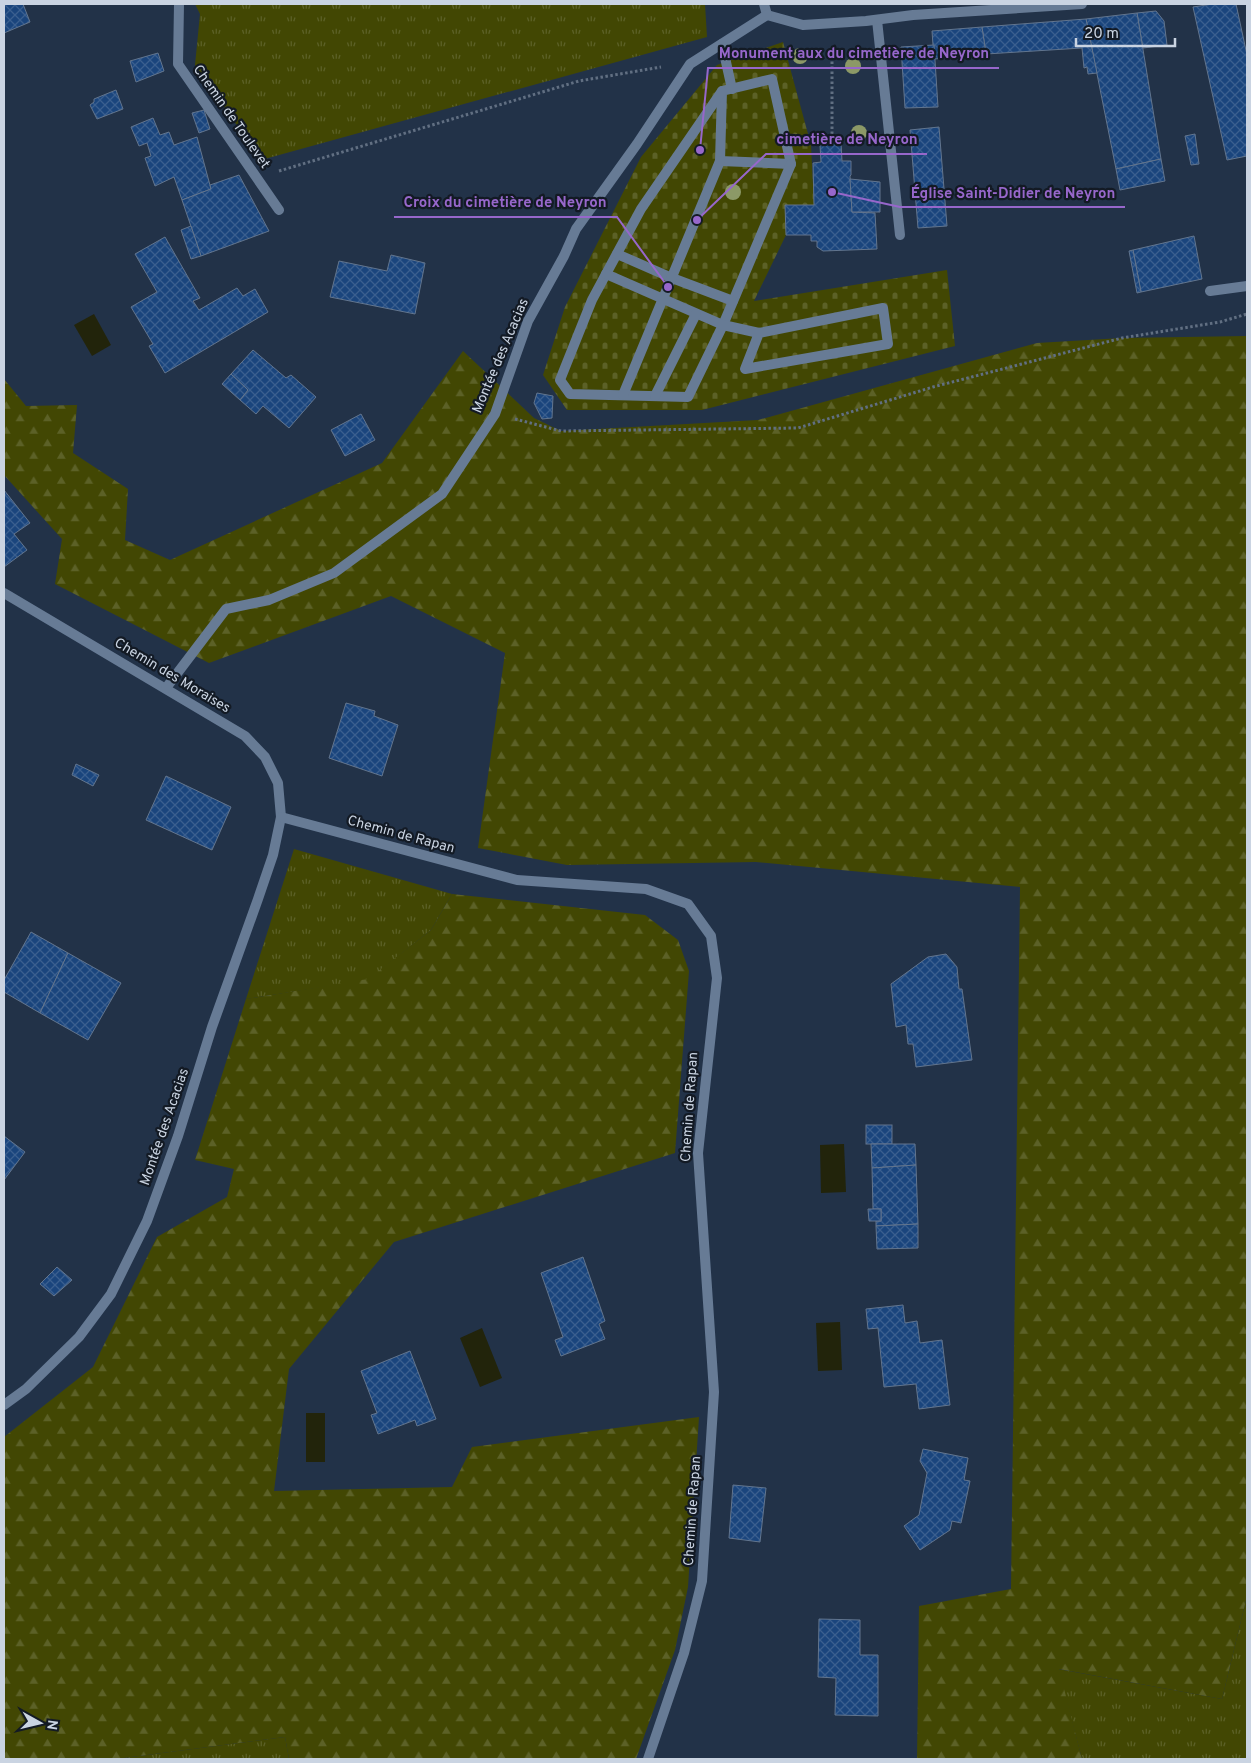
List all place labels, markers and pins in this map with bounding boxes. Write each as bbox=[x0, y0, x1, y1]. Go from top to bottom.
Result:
callout: Monument aux du cimetière de Neyron bbox=[708, 38, 999, 68]
callout: cimetière de Neyron bbox=[766, 124, 927, 154]
callout: Église Saint-Didier de Neyron bbox=[900, 177, 1125, 207]
callout: Croix du cimetière de Neyron bbox=[394, 187, 617, 217]

